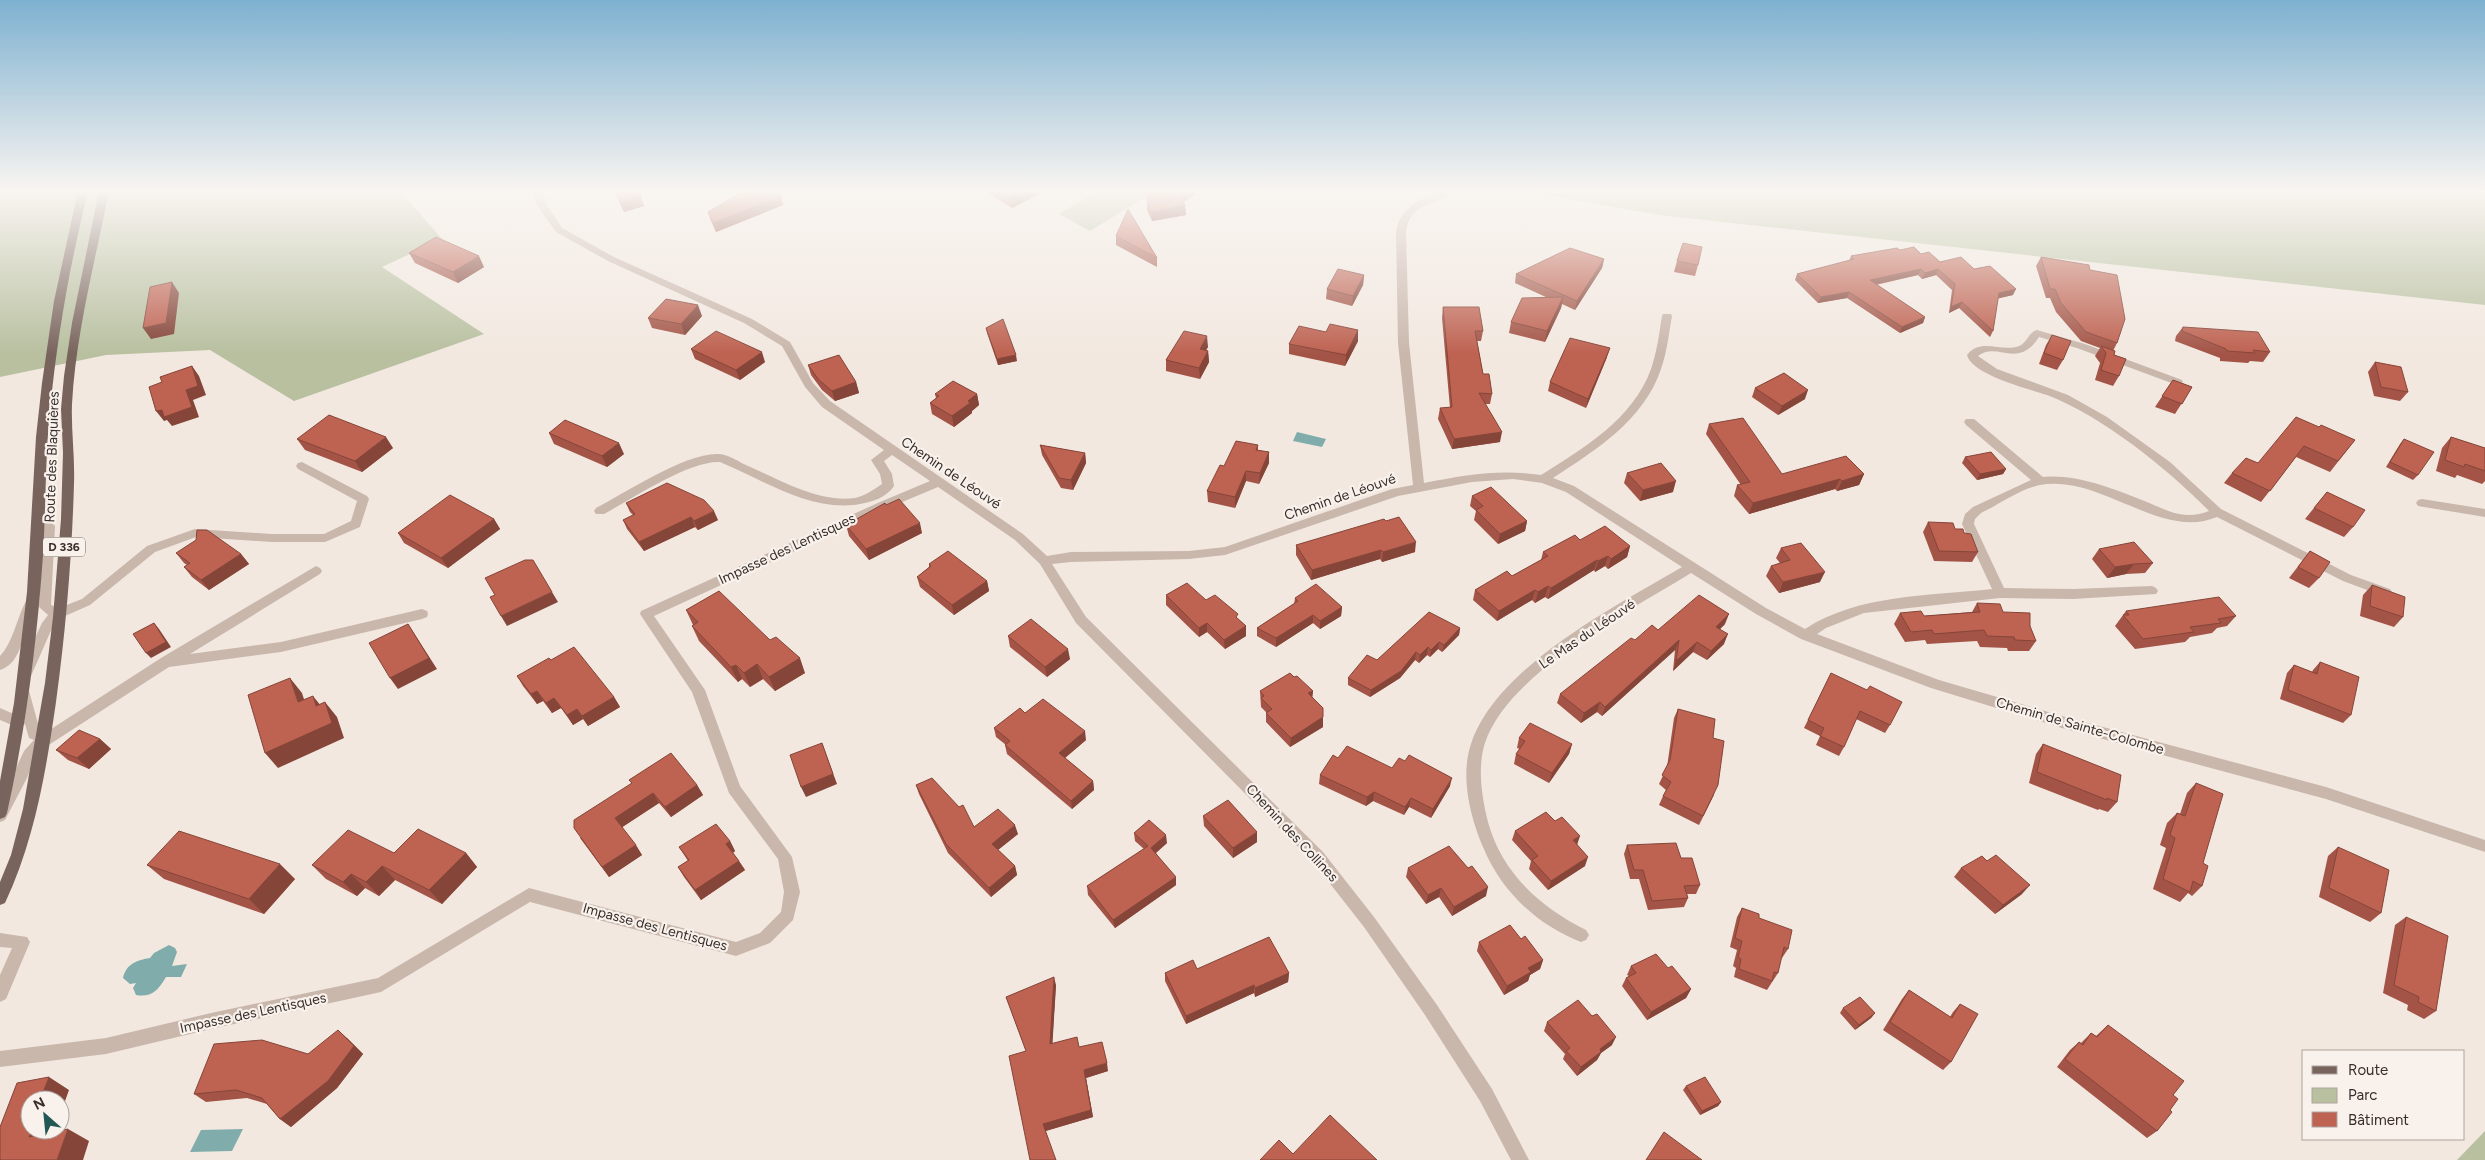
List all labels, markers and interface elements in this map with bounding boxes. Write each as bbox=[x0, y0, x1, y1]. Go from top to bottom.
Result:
street label: Route des Blaquières bbox=[41, 391, 63, 523]
street label: Chemin de Léouvé bbox=[898, 433, 1005, 513]
street label: Chemin de Léouvé bbox=[1282, 470, 1398, 524]
street label: Impasse des Lentisques bbox=[716, 510, 858, 588]
road number: D 336 bbox=[43, 538, 85, 556]
street label: Le Mas du Léouvé bbox=[1536, 595, 1639, 672]
street label: Chemin de Sainte-Colombe bbox=[1994, 694, 2166, 758]
street label: Chemin des Collines bbox=[1242, 781, 1342, 885]
street label: Impasse des Lentisques bbox=[581, 900, 729, 954]
street label: Impasse des Lentisques bbox=[178, 989, 328, 1037]
legend bbox=[2302, 1050, 2465, 1140]
text: Route bbox=[2348, 1061, 2388, 1079]
text: Parc bbox=[2348, 1086, 2377, 1104]
north arrow bbox=[20, 1090, 70, 1140]
text: N bbox=[31, 1094, 48, 1114]
text: Bâtiment bbox=[2348, 1111, 2409, 1129]

